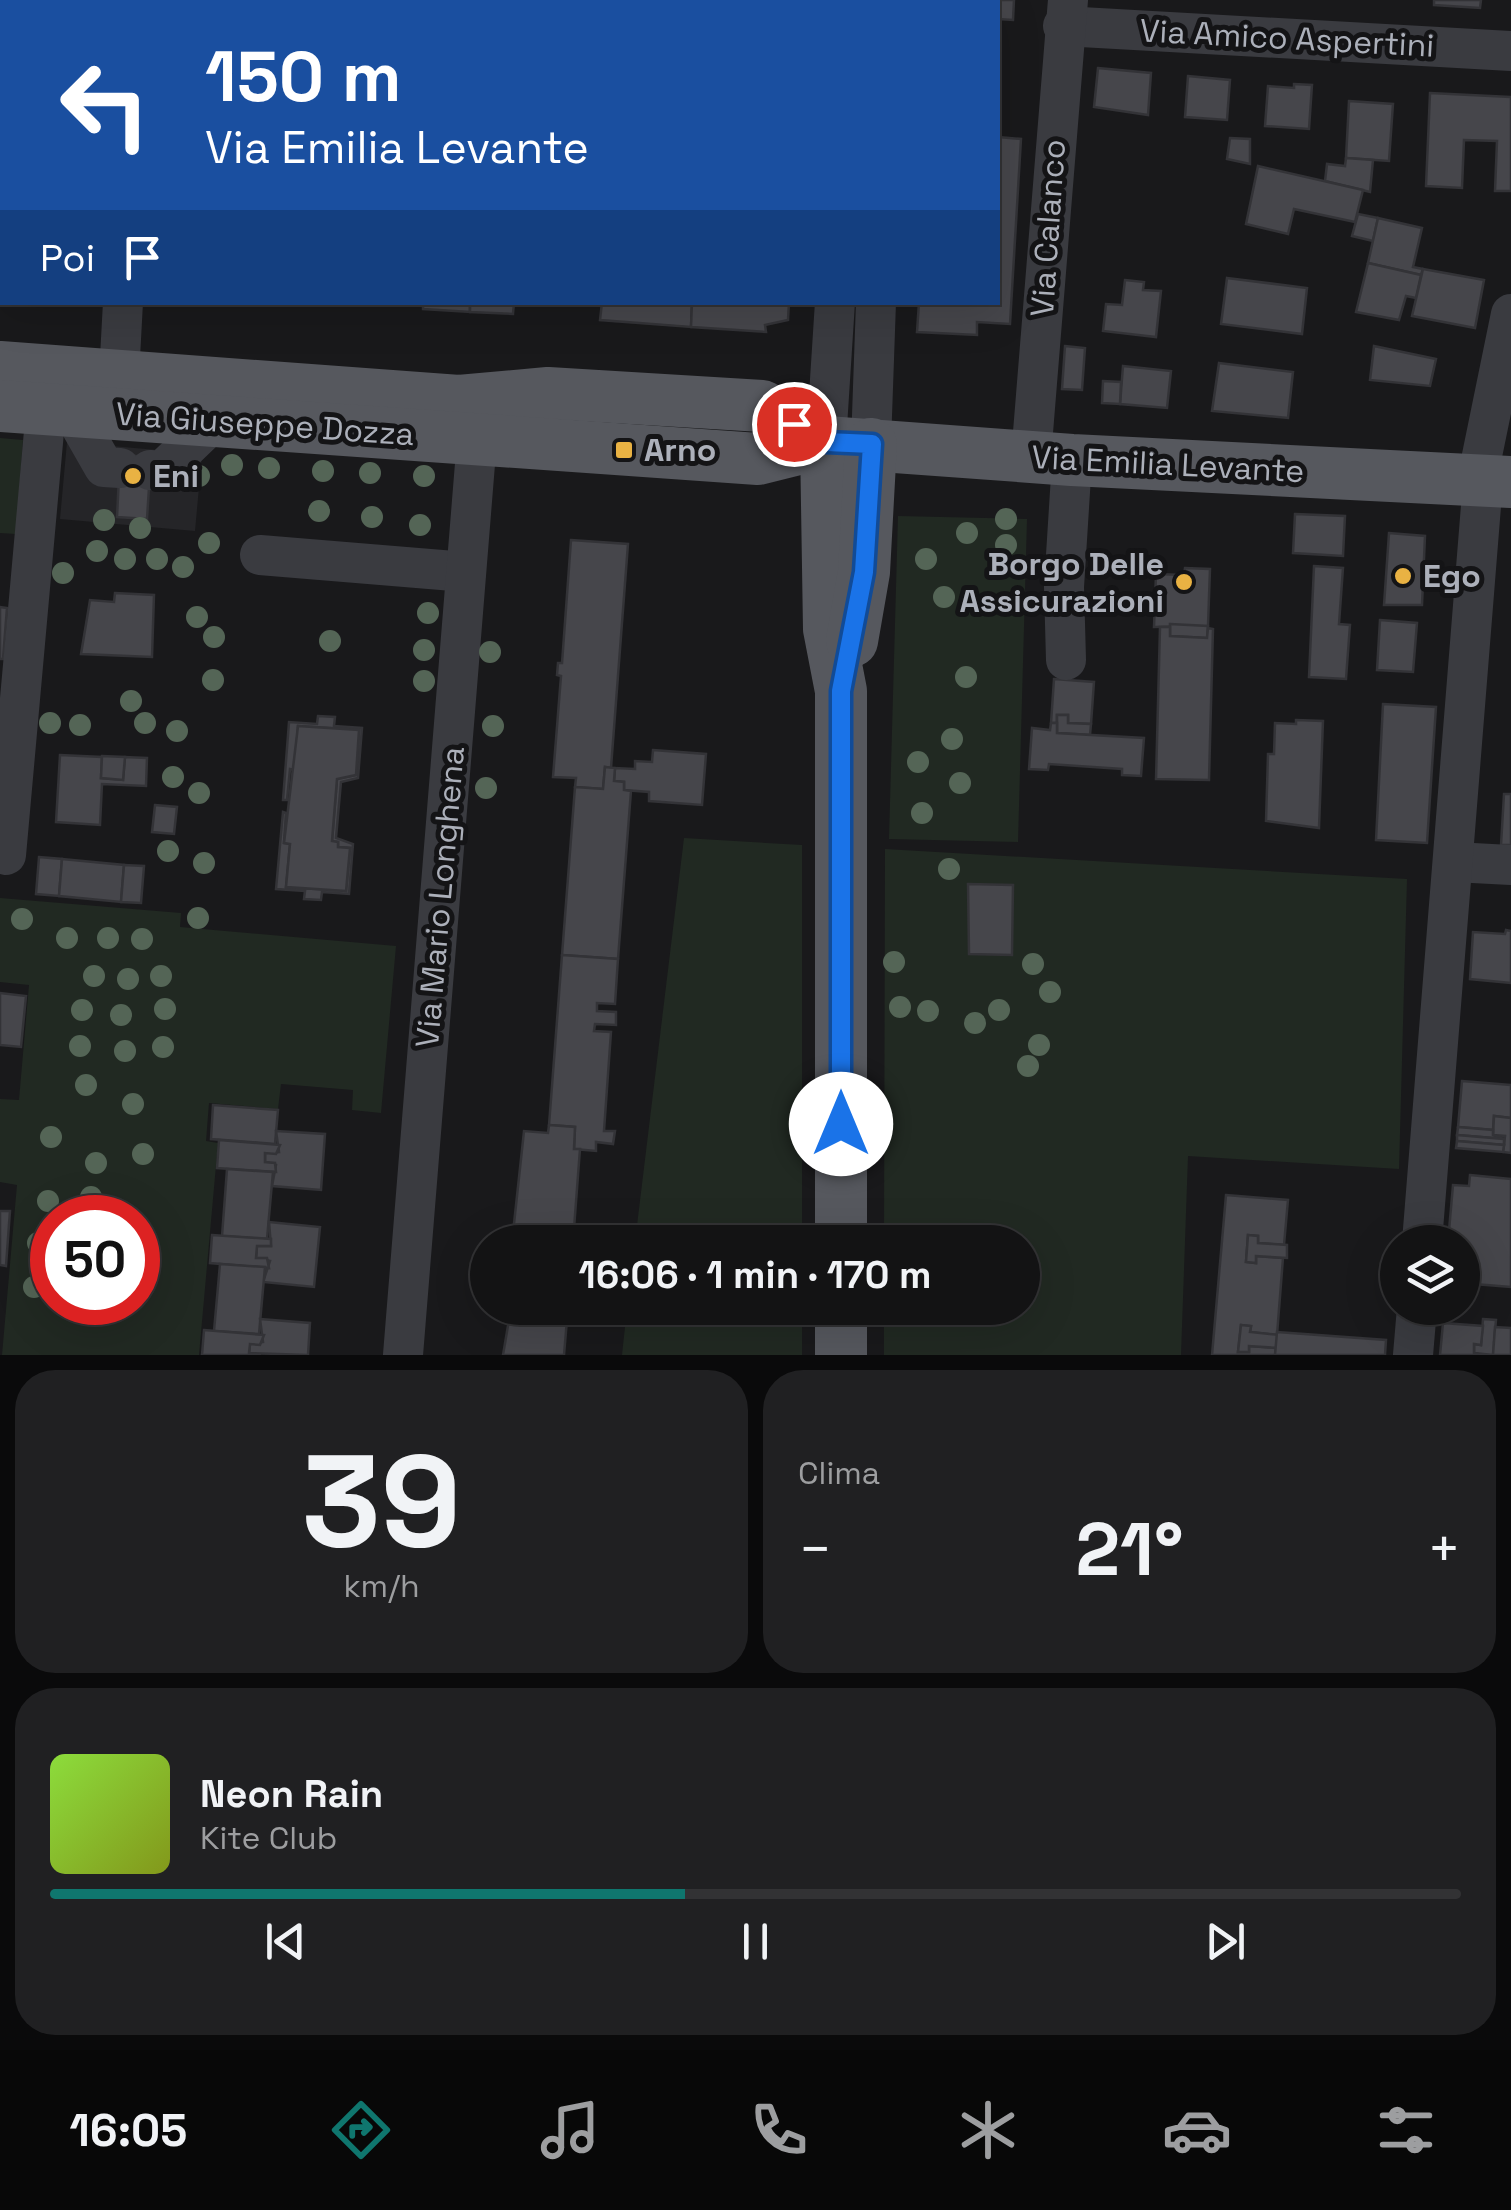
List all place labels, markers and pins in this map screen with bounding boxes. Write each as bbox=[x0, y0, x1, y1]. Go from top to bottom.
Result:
pin bbox=[752, 382, 837, 467]
place label: Arno bbox=[644, 430, 716, 470]
marker: Arno bbox=[613, 439, 635, 461]
place label: Eni bbox=[153, 456, 199, 496]
marker: Eni bbox=[122, 465, 144, 487]
place label: Borgo Delle Assicurazioni bbox=[960, 544, 1164, 621]
place label: Ego bbox=[1423, 556, 1481, 596]
marker: Ego bbox=[1392, 565, 1414, 587]
marker: Borgo Delle Assicurazioni bbox=[1173, 571, 1195, 593]

